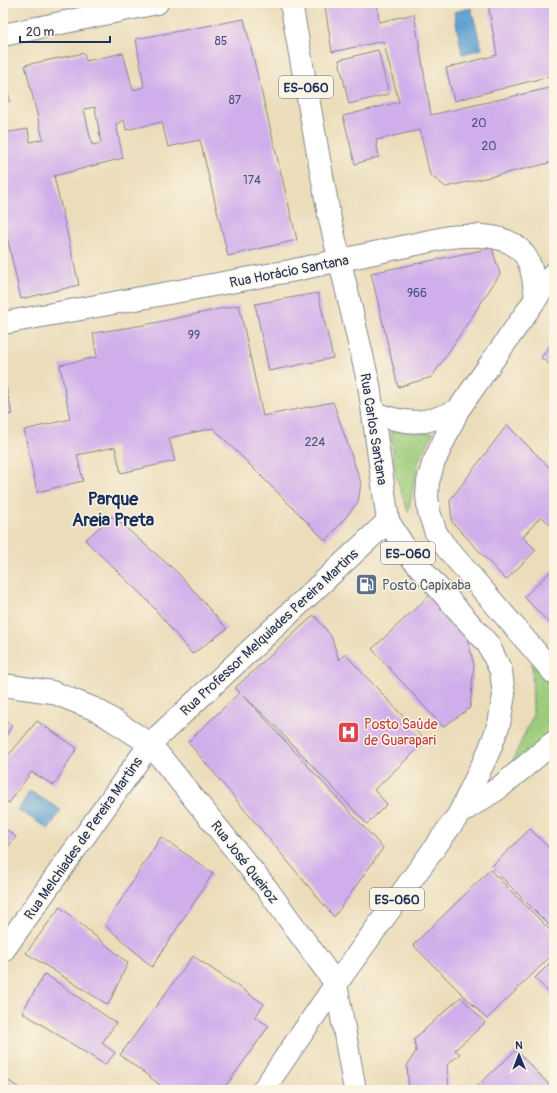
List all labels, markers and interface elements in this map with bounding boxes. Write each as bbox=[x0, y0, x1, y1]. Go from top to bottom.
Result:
scale bar bbox=[20, 18, 110, 44]
text: 20 m bbox=[26, 25, 55, 40]
house number: 85 bbox=[215, 34, 227, 49]
road number: ES-060 bbox=[279, 76, 333, 98]
house number: 87 bbox=[229, 93, 242, 108]
house number: 20 bbox=[472, 116, 486, 131]
house number: 20 bbox=[482, 139, 496, 154]
house number: 174 bbox=[243, 173, 261, 188]
street label: Rua Horácio Santana bbox=[228, 252, 350, 291]
house number: 966 bbox=[407, 286, 427, 301]
house number: 99 bbox=[188, 328, 200, 343]
street label: Rua Carlos Santana bbox=[356, 372, 391, 486]
house number: 224 bbox=[305, 435, 325, 450]
district label: Parque Areia Preta bbox=[72, 488, 155, 532]
road number: ES-060 bbox=[381, 542, 435, 564]
street label: Rua Professor Melquiades Pereira Martins bbox=[177, 545, 362, 719]
fuel station icon: Posto Capixaba bbox=[353, 572, 379, 598]
place label: Posto Capixaba bbox=[382, 577, 471, 594]
place label: Posto Saúde de Guarapari bbox=[364, 716, 438, 749]
hospital icon: Posto Saúde de Guarapari bbox=[336, 719, 362, 745]
street label: Rua Melchiades de Pereira Martins bbox=[21, 753, 147, 923]
street label: Rua José Queiroz bbox=[207, 818, 282, 907]
road number: ES-060 bbox=[370, 888, 424, 910]
north arrow bbox=[499, 1035, 539, 1075]
text: N bbox=[515, 1039, 523, 1052]

